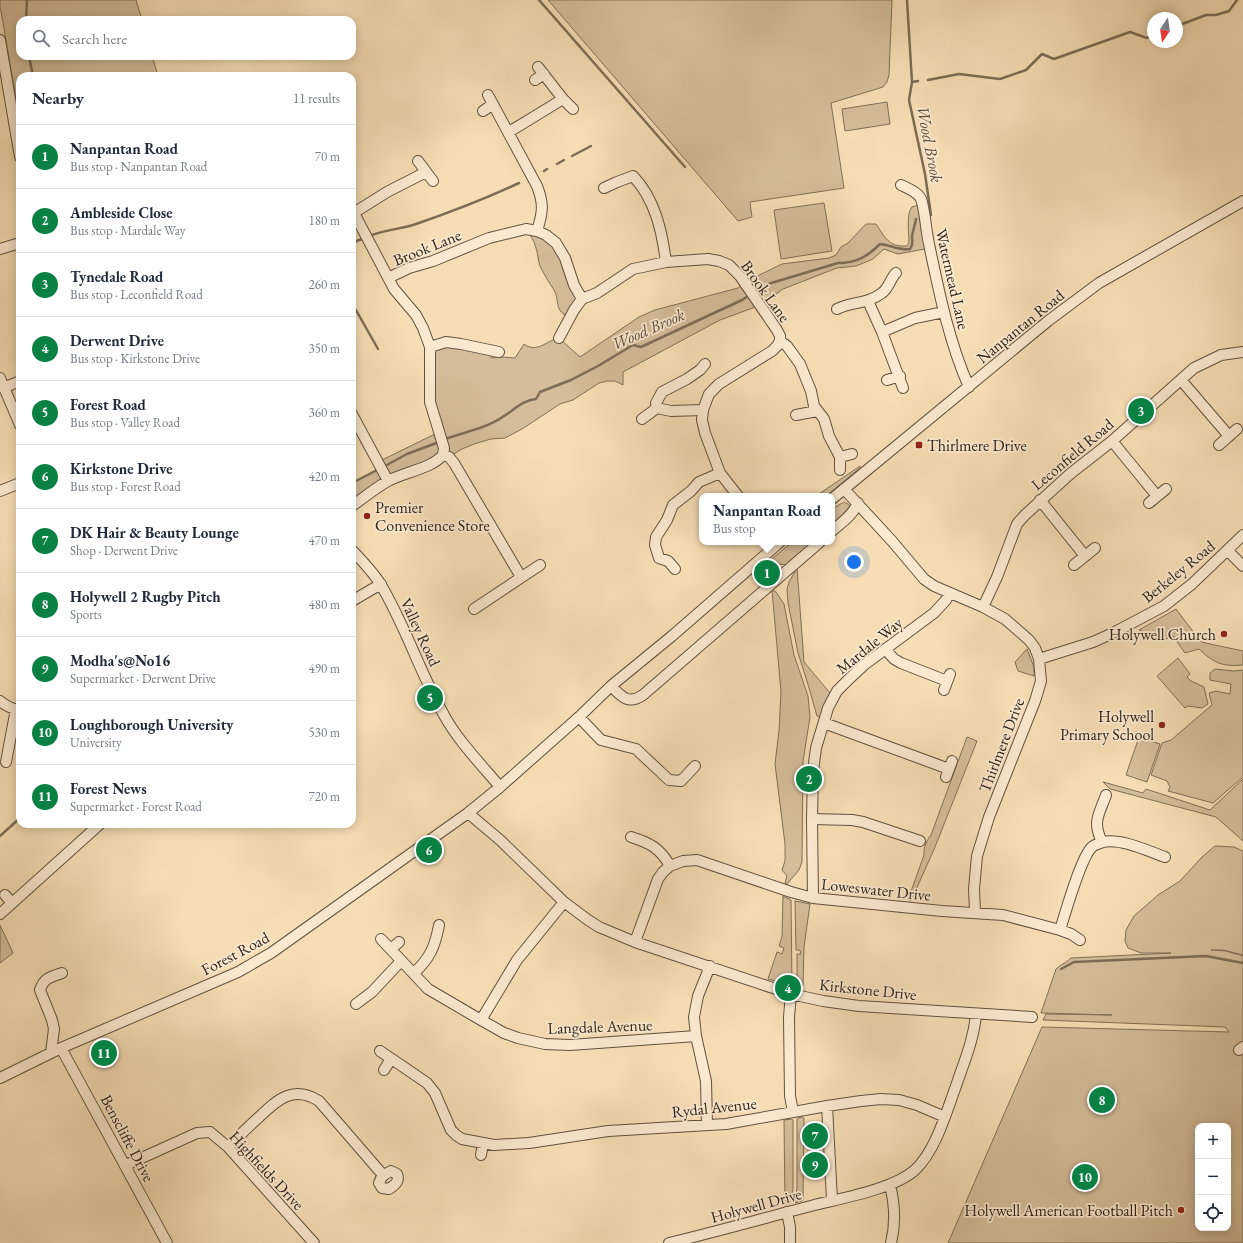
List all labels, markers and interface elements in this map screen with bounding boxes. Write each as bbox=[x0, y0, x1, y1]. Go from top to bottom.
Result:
north arrow bbox=[1147, 12, 1183, 48]
search box bbox=[16, 16, 356, 60]
icon: search bbox=[30, 27, 52, 49]
text: Search here bbox=[62, 29, 127, 48]
text: Nearby bbox=[32, 87, 84, 109]
text: 11 results bbox=[293, 90, 340, 107]
water label: Wood Brook bbox=[912, 104, 948, 185]
text: Nanpantan Road bbox=[70, 139, 178, 158]
text: 1 bbox=[42, 148, 48, 165]
text: 70 m bbox=[315, 148, 340, 165]
text: Bus stop · Nanpantan Road bbox=[70, 158, 207, 175]
text: Ambleside Close bbox=[70, 203, 172, 222]
text: 2 bbox=[42, 212, 48, 229]
text: 180 m bbox=[309, 212, 340, 229]
text: Bus stop · Mardale Way bbox=[70, 222, 185, 239]
street label: Brook Lane bbox=[390, 224, 464, 271]
street label: Watermead Lane bbox=[931, 227, 974, 332]
street label: Brook Lane bbox=[736, 256, 795, 326]
text: Tynedale Road bbox=[70, 267, 163, 286]
text: 3 bbox=[42, 276, 48, 293]
text: 260 m bbox=[309, 276, 340, 293]
street label: Nanpantan Road bbox=[972, 284, 1069, 368]
text: Bus stop · Leconfield Road bbox=[70, 286, 203, 303]
water label: Wood Brook bbox=[608, 303, 688, 355]
text: Derwent Drive bbox=[70, 331, 164, 350]
text: 4 bbox=[42, 340, 48, 357]
text: 350 m bbox=[309, 340, 340, 357]
text: Bus stop · Kirkstone Drive bbox=[70, 350, 200, 367]
text: Forest Road bbox=[70, 395, 146, 414]
pin: 3 bbox=[1128, 396, 1154, 426]
text: 5 bbox=[42, 404, 48, 421]
text: 360 m bbox=[309, 404, 340, 421]
street label: Leconfield Road bbox=[1027, 413, 1118, 495]
text: Bus stop · Valley Road bbox=[70, 414, 180, 431]
place label: Thirlmere Drive bbox=[927, 435, 1027, 456]
marker: Thirlmere Drive bbox=[914, 440, 924, 450]
text: Kirkstone Drive bbox=[70, 459, 173, 478]
text: 6 bbox=[42, 468, 48, 485]
text: 420 m bbox=[309, 468, 340, 485]
text: Bus stop · Forest Road bbox=[70, 478, 181, 495]
popup bbox=[699, 493, 835, 545]
place label: Premier Convenience Store bbox=[375, 497, 490, 536]
text: Nanpantan Road bbox=[713, 501, 821, 520]
marker: Premier Convenience Store bbox=[362, 511, 372, 521]
text: Bus stop bbox=[713, 520, 756, 537]
text: DK Hair & Beauty Lounge bbox=[70, 523, 239, 542]
text: 7 bbox=[42, 532, 48, 549]
text: 470 m bbox=[309, 532, 340, 549]
street label: Berkeley Road bbox=[1137, 535, 1220, 607]
text: Shop · Derwent Drive bbox=[70, 542, 178, 559]
your location bbox=[844, 552, 864, 572]
pin: 1 bbox=[754, 558, 780, 588]
text: Holywell 2 Rugby Pitch bbox=[70, 587, 221, 606]
street label: Valley Road bbox=[396, 595, 446, 671]
text: 8 bbox=[42, 596, 48, 613]
text: 480 m bbox=[309, 596, 340, 613]
text: Sports bbox=[70, 606, 102, 623]
street label: Mardale Way bbox=[832, 611, 908, 679]
place label: Holywell Church bbox=[1109, 624, 1216, 645]
marker: Holywell Church bbox=[1219, 629, 1229, 639]
text: Modha's@No16 bbox=[70, 651, 170, 670]
text: 9 bbox=[42, 660, 48, 677]
text: 490 m bbox=[309, 660, 340, 677]
text: Supermarket · Derwent Drive bbox=[70, 670, 216, 687]
pin: 5 bbox=[417, 683, 443, 713]
street label: Thirlmere Drive bbox=[974, 695, 1029, 795]
place label: Holywell Primary School bbox=[1060, 706, 1154, 745]
text: Loughborough University bbox=[70, 715, 234, 734]
marker: Holywell Primary School bbox=[1157, 720, 1167, 730]
text: 10 bbox=[38, 724, 52, 741]
text: 530 m bbox=[309, 724, 340, 741]
text: University bbox=[70, 734, 122, 751]
pin: 2 bbox=[796, 764, 822, 794]
text: Forest News bbox=[70, 779, 147, 798]
text: 11 bbox=[38, 788, 52, 805]
text: 720 m bbox=[309, 788, 340, 805]
text: Supermarket · Forest Road bbox=[70, 798, 202, 815]
pin: 6 bbox=[416, 835, 442, 865]
street label: Loweswater Drive bbox=[820, 873, 932, 906]
street label: Forest Road bbox=[198, 926, 274, 980]
pin: 4 bbox=[775, 973, 801, 1003]
street label: Kirkstone Drive bbox=[818, 974, 918, 1005]
street label: Langdale Avenue bbox=[547, 1014, 653, 1039]
pin: 11 bbox=[91, 1038, 117, 1068]
pin: 8 bbox=[1089, 1085, 1115, 1115]
street label: Benscliffe Drive bbox=[96, 1091, 159, 1186]
street label: Rydal Avenue bbox=[670, 1093, 758, 1122]
pin: 7 bbox=[802, 1121, 828, 1151]
map controls bbox=[1195, 1123, 1231, 1231]
button: + bbox=[1195, 1123, 1231, 1159]
street label: Highfields Drive bbox=[224, 1126, 309, 1214]
pin: 9 bbox=[802, 1150, 828, 1180]
button: − bbox=[1195, 1159, 1231, 1195]
pin: 10 bbox=[1072, 1162, 1098, 1192]
street label: Holywell Drive bbox=[708, 1183, 804, 1228]
button: locate bbox=[1195, 1195, 1231, 1231]
place label: Holywell American Football Pitch bbox=[964, 1200, 1173, 1221]
marker: Holywell American Football Pitch bbox=[1176, 1205, 1186, 1215]

